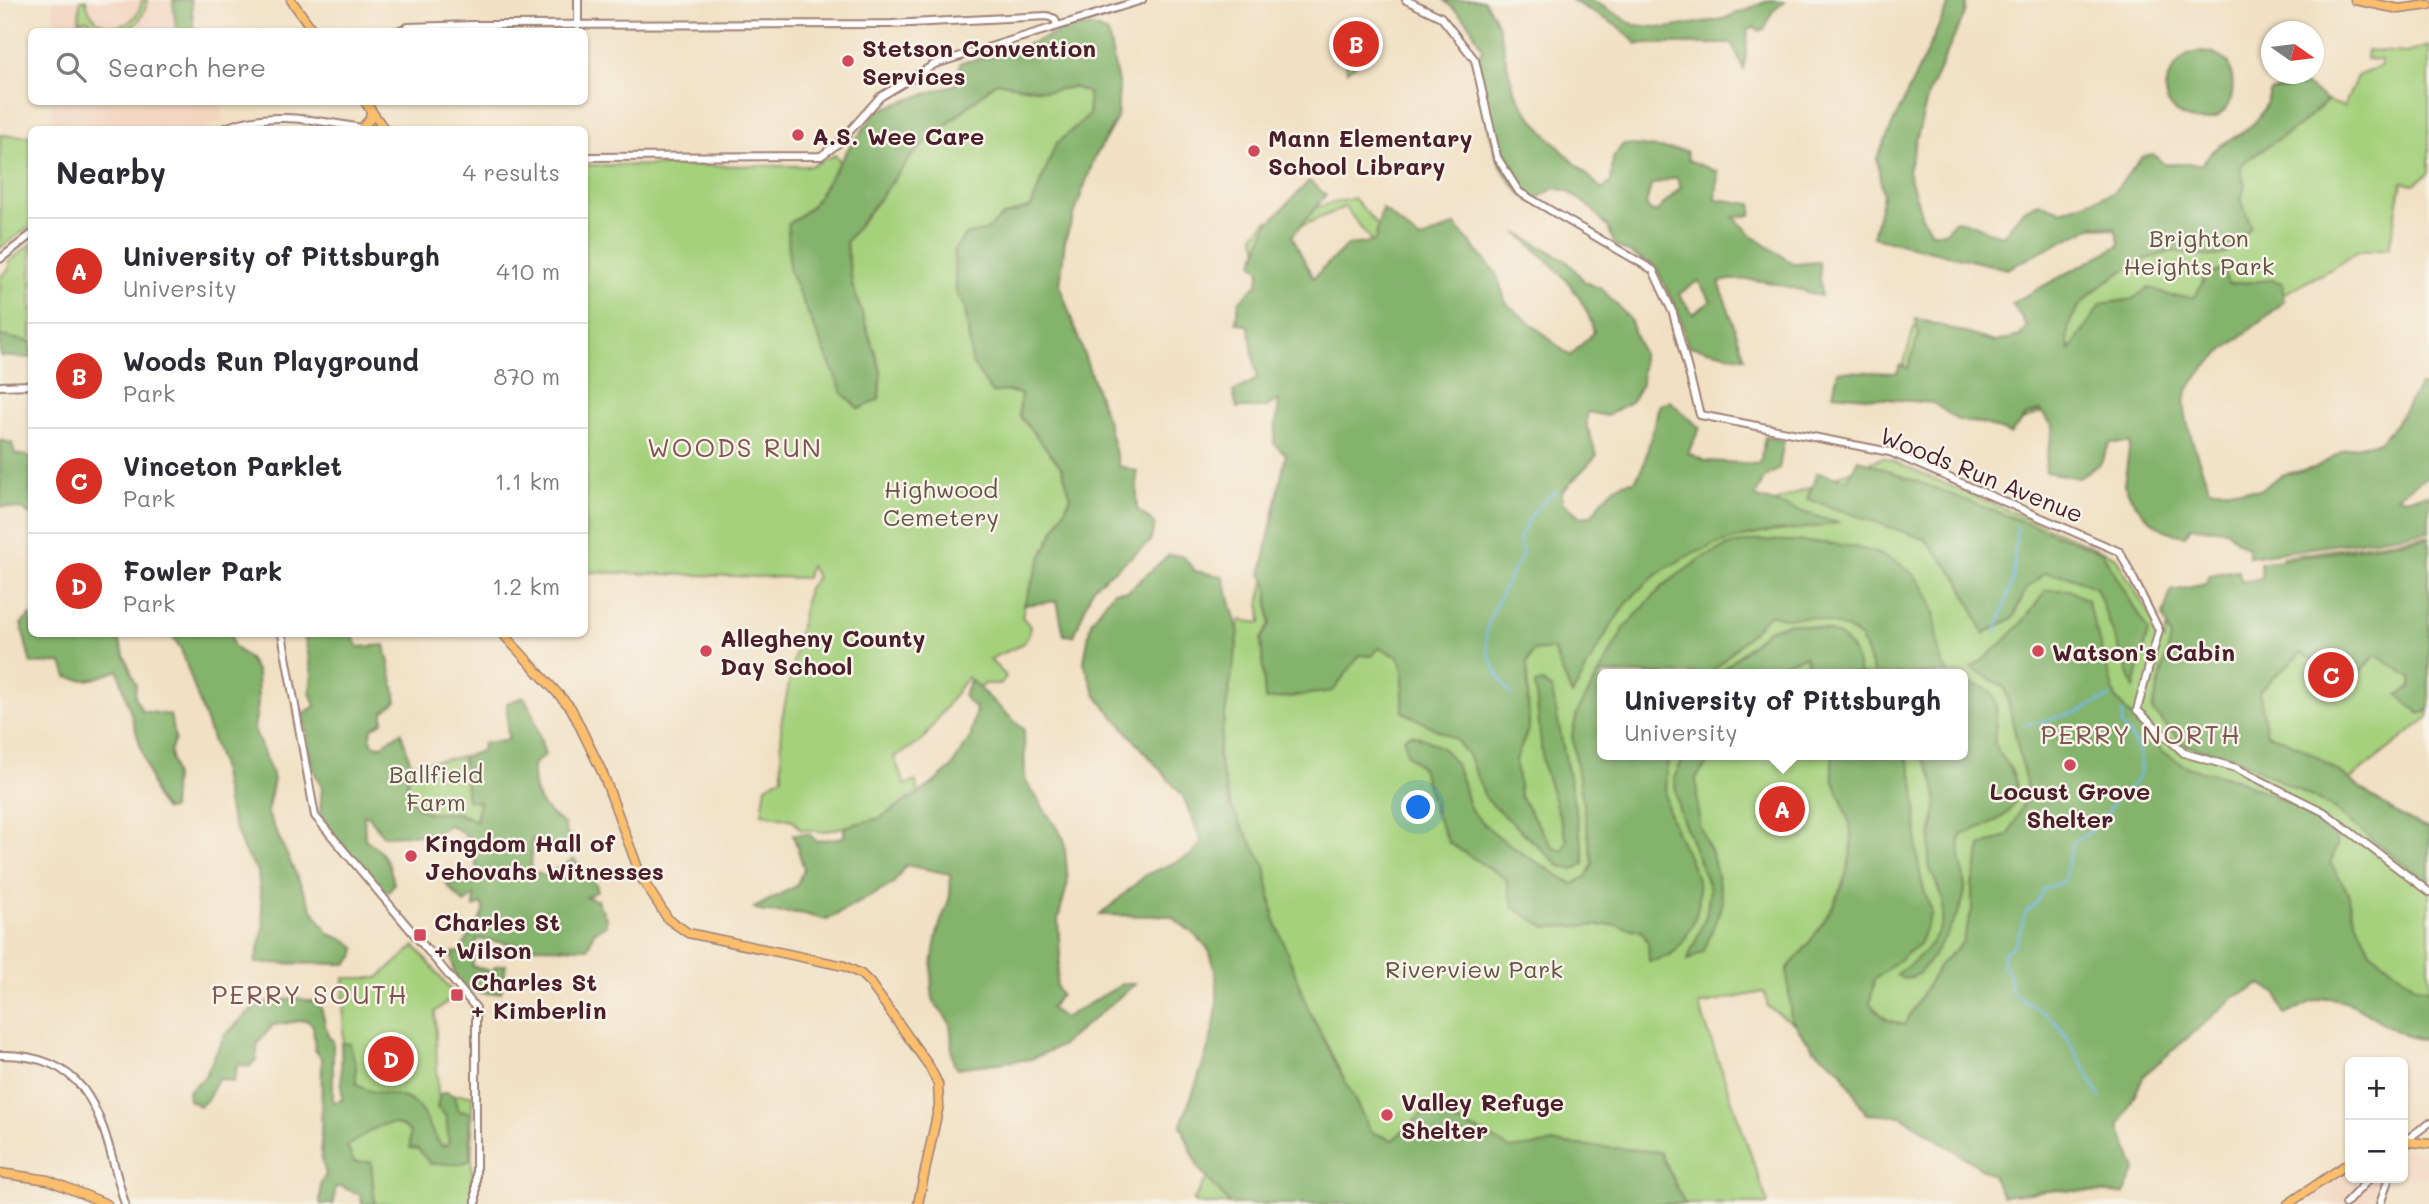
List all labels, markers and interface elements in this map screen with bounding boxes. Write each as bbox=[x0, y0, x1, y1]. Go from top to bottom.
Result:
pin: B bbox=[1333, 18, 1379, 70]
north arrow bbox=[2261, 21, 2324, 84]
search box bbox=[28, 28, 588, 105]
place label: Stetson Convention Services bbox=[862, 32, 1096, 91]
icon: search bbox=[52, 48, 90, 86]
text: Search here bbox=[108, 50, 266, 84]
marker: Stetson Convention Services bbox=[840, 53, 856, 69]
place label: A.S. Wee Care bbox=[812, 120, 984, 151]
place label: Mann Elementary School Library bbox=[1268, 122, 1473, 181]
marker: A.S. Wee Care bbox=[790, 127, 806, 143]
marker: Mann Elementary School Library bbox=[1246, 143, 1262, 159]
text: Nearby bbox=[56, 152, 166, 192]
text: 4 results bbox=[463, 157, 560, 187]
park label: Brighton Heights Park bbox=[2123, 222, 2275, 281]
text: University of Pittsburgh bbox=[123, 239, 440, 273]
text: A bbox=[71, 256, 87, 286]
text: 410 m bbox=[496, 256, 560, 286]
text: University bbox=[123, 273, 236, 303]
text: Woods Run Playground bbox=[123, 344, 419, 378]
text: B bbox=[71, 361, 87, 391]
text: 870 m bbox=[493, 361, 560, 391]
text: Park bbox=[123, 378, 175, 408]
street label: Woods Run Avenue bbox=[1876, 419, 2088, 529]
district label: WOODS RUN bbox=[647, 430, 823, 464]
text: Vinceton Parklet bbox=[123, 449, 342, 483]
text: C bbox=[70, 466, 88, 496]
text: 1.1 km bbox=[495, 466, 560, 496]
park label: Highwood Cemetery bbox=[883, 473, 999, 532]
text: Park bbox=[123, 483, 175, 513]
text: Fowler Park bbox=[123, 554, 282, 588]
text: D bbox=[71, 571, 87, 601]
text: 1.2 km bbox=[492, 571, 560, 601]
text: Park bbox=[123, 588, 175, 618]
place label: Allegheny County Day School bbox=[720, 622, 926, 681]
place label: Watson's Cabin bbox=[2052, 636, 2235, 667]
marker: Allegheny County Day School bbox=[698, 643, 714, 659]
marker: Watson's Cabin bbox=[2030, 643, 2046, 659]
pin: C bbox=[2308, 649, 2354, 701]
popup bbox=[1597, 669, 1968, 760]
text: University of Pittsburgh bbox=[1624, 683, 1941, 717]
text: University bbox=[1624, 717, 1738, 747]
district label: PERRY NORTH bbox=[2041, 717, 2241, 751]
marker: Locust Grove Shelter bbox=[2062, 757, 2078, 773]
park label: Ballfield Farm bbox=[389, 758, 483, 817]
place label: Locust Grove Shelter bbox=[1990, 775, 2150, 834]
pin: A bbox=[1759, 783, 1805, 835]
your location bbox=[1401, 790, 1435, 824]
place label: Kingdom Hall of Jehovahs Witnesses bbox=[425, 827, 664, 886]
marker: Kingdom Hall of Jehovahs Witnesses bbox=[403, 848, 419, 864]
place label: Charles St + Wilson bbox=[434, 906, 560, 965]
marker: Charles St + Wilson bbox=[412, 927, 428, 943]
park label: Riverview Park bbox=[1385, 953, 1563, 984]
place label: Charles St + Kimberlin bbox=[471, 966, 606, 1025]
district label: PERRY SOUTH bbox=[211, 977, 409, 1011]
marker: Charles St + Kimberlin bbox=[449, 987, 465, 1003]
pin: D bbox=[368, 1033, 414, 1085]
map controls bbox=[2345, 1057, 2408, 1183]
button: + bbox=[2345, 1057, 2408, 1120]
place label: Valley Refuge Shelter bbox=[1401, 1086, 1564, 1145]
marker: Valley Refuge Shelter bbox=[1379, 1107, 1395, 1123]
button: − bbox=[2345, 1120, 2408, 1183]

